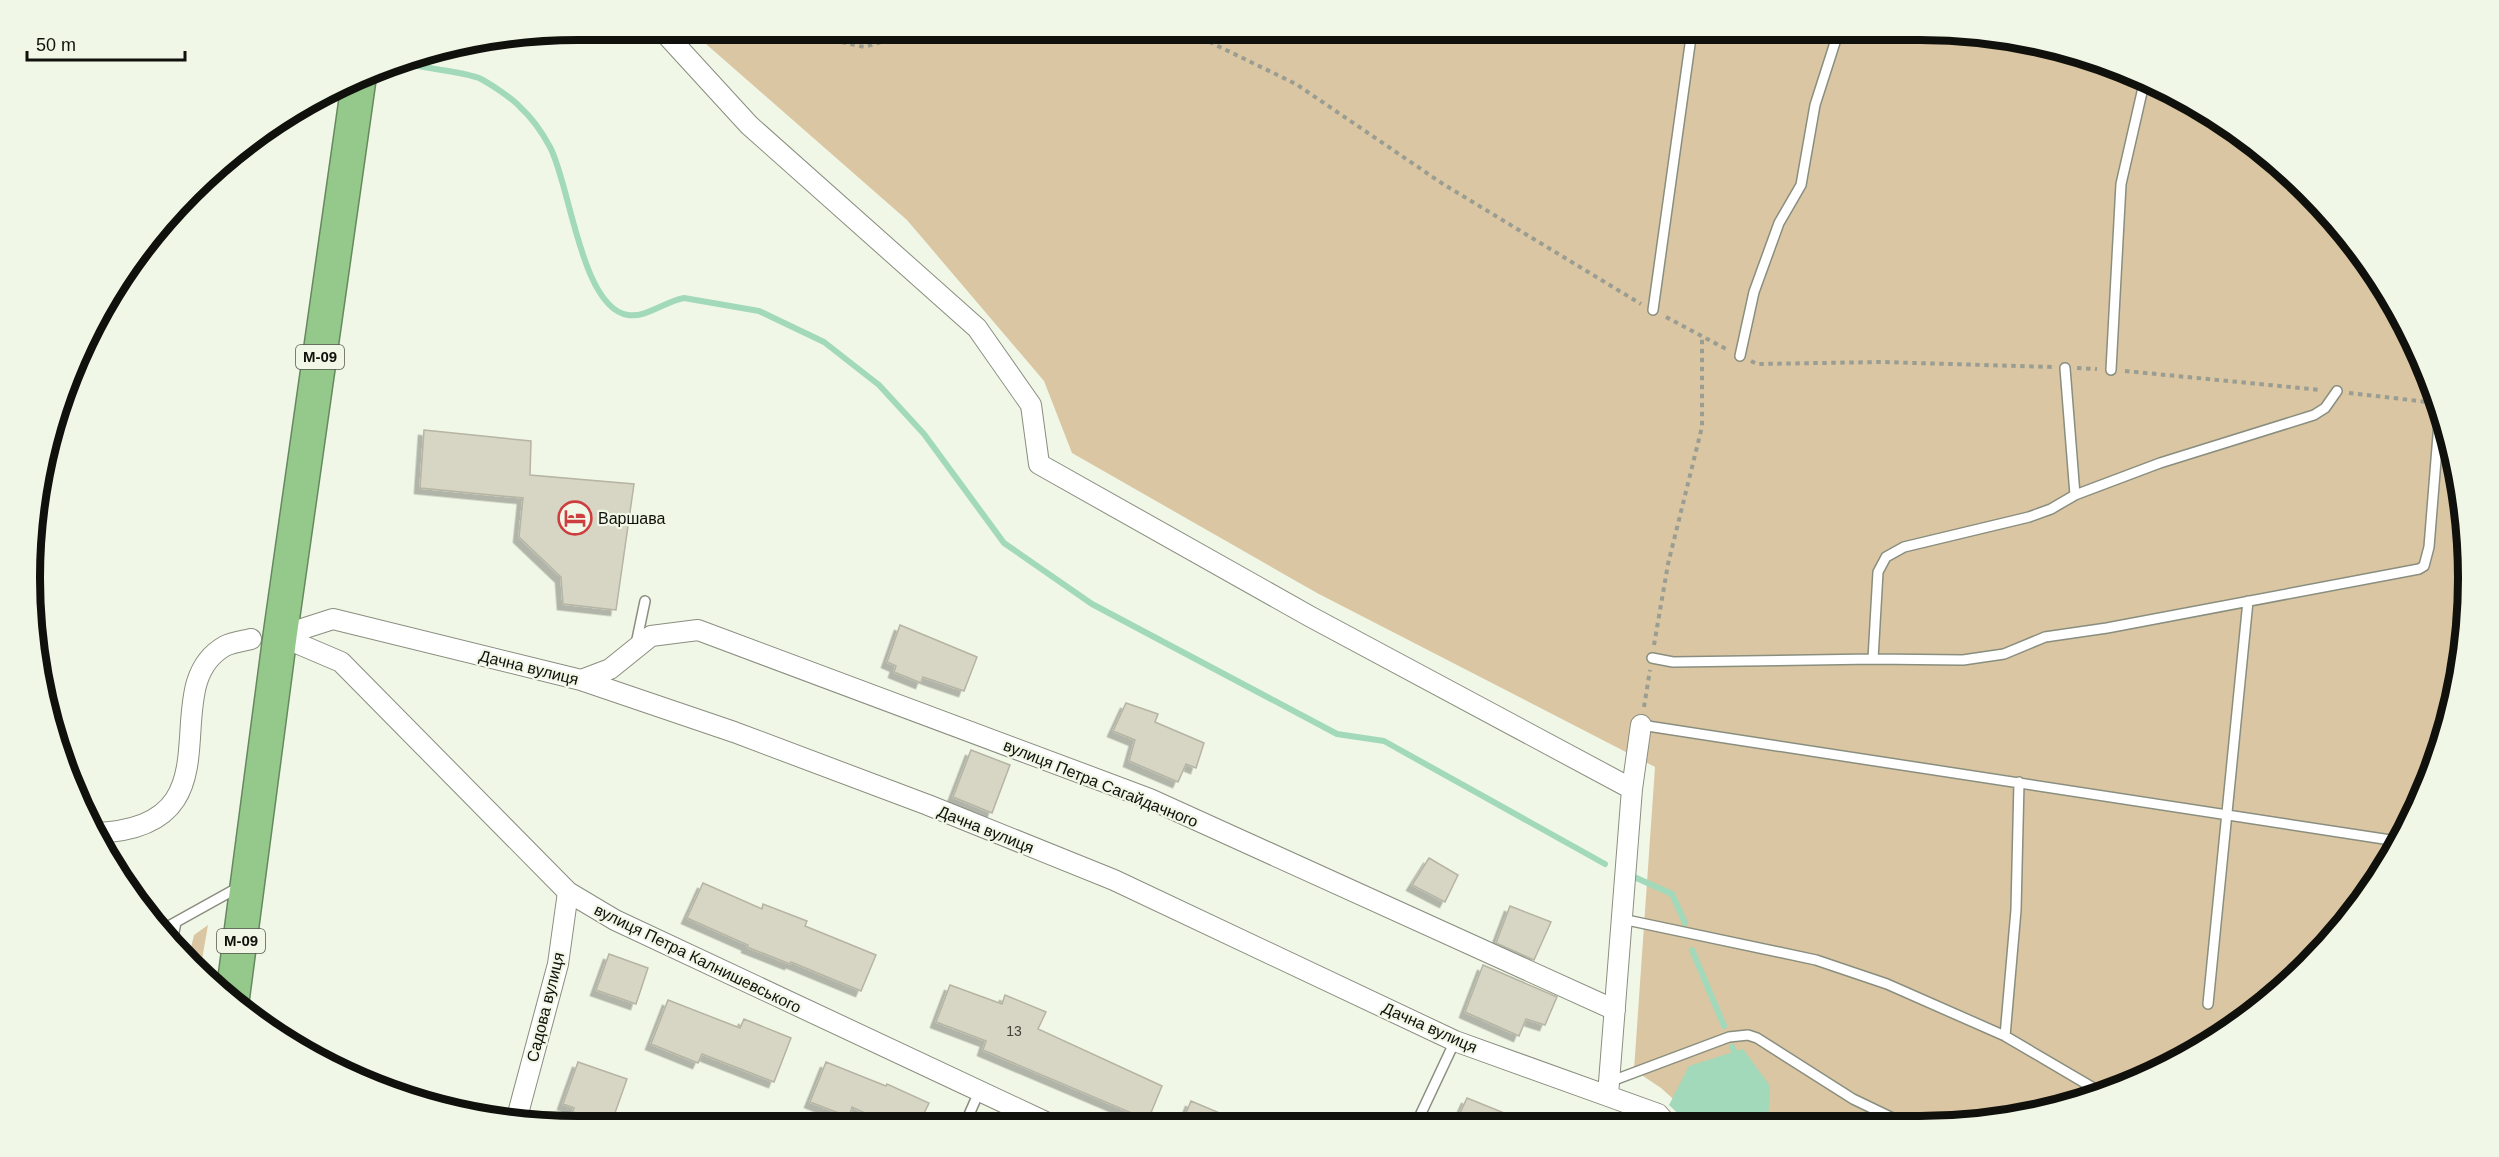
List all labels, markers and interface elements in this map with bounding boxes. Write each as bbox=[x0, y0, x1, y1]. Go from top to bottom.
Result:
scale bar bbox=[27, 24, 184, 62]
text: 50 m bbox=[36, 35, 76, 55]
road number: М-09 bbox=[296, 345, 344, 369]
hotel icon: Варшава bbox=[557, 500, 593, 536]
place label: Варшава bbox=[598, 510, 666, 527]
street label: Дачна вулиця bbox=[477, 647, 580, 688]
street label: вулиця Петра Сагайдачного bbox=[1001, 737, 1201, 830]
street label: Дачна вулиця bbox=[935, 803, 1036, 856]
street label: вулиця Петра Калнишевського bbox=[592, 901, 804, 1016]
road number: М-09 bbox=[217, 929, 265, 953]
street label: Садова вулиця bbox=[524, 951, 567, 1064]
street label: Дачна вулиця bbox=[1380, 999, 1480, 1056]
house number: 13 bbox=[1006, 1023, 1022, 1039]

